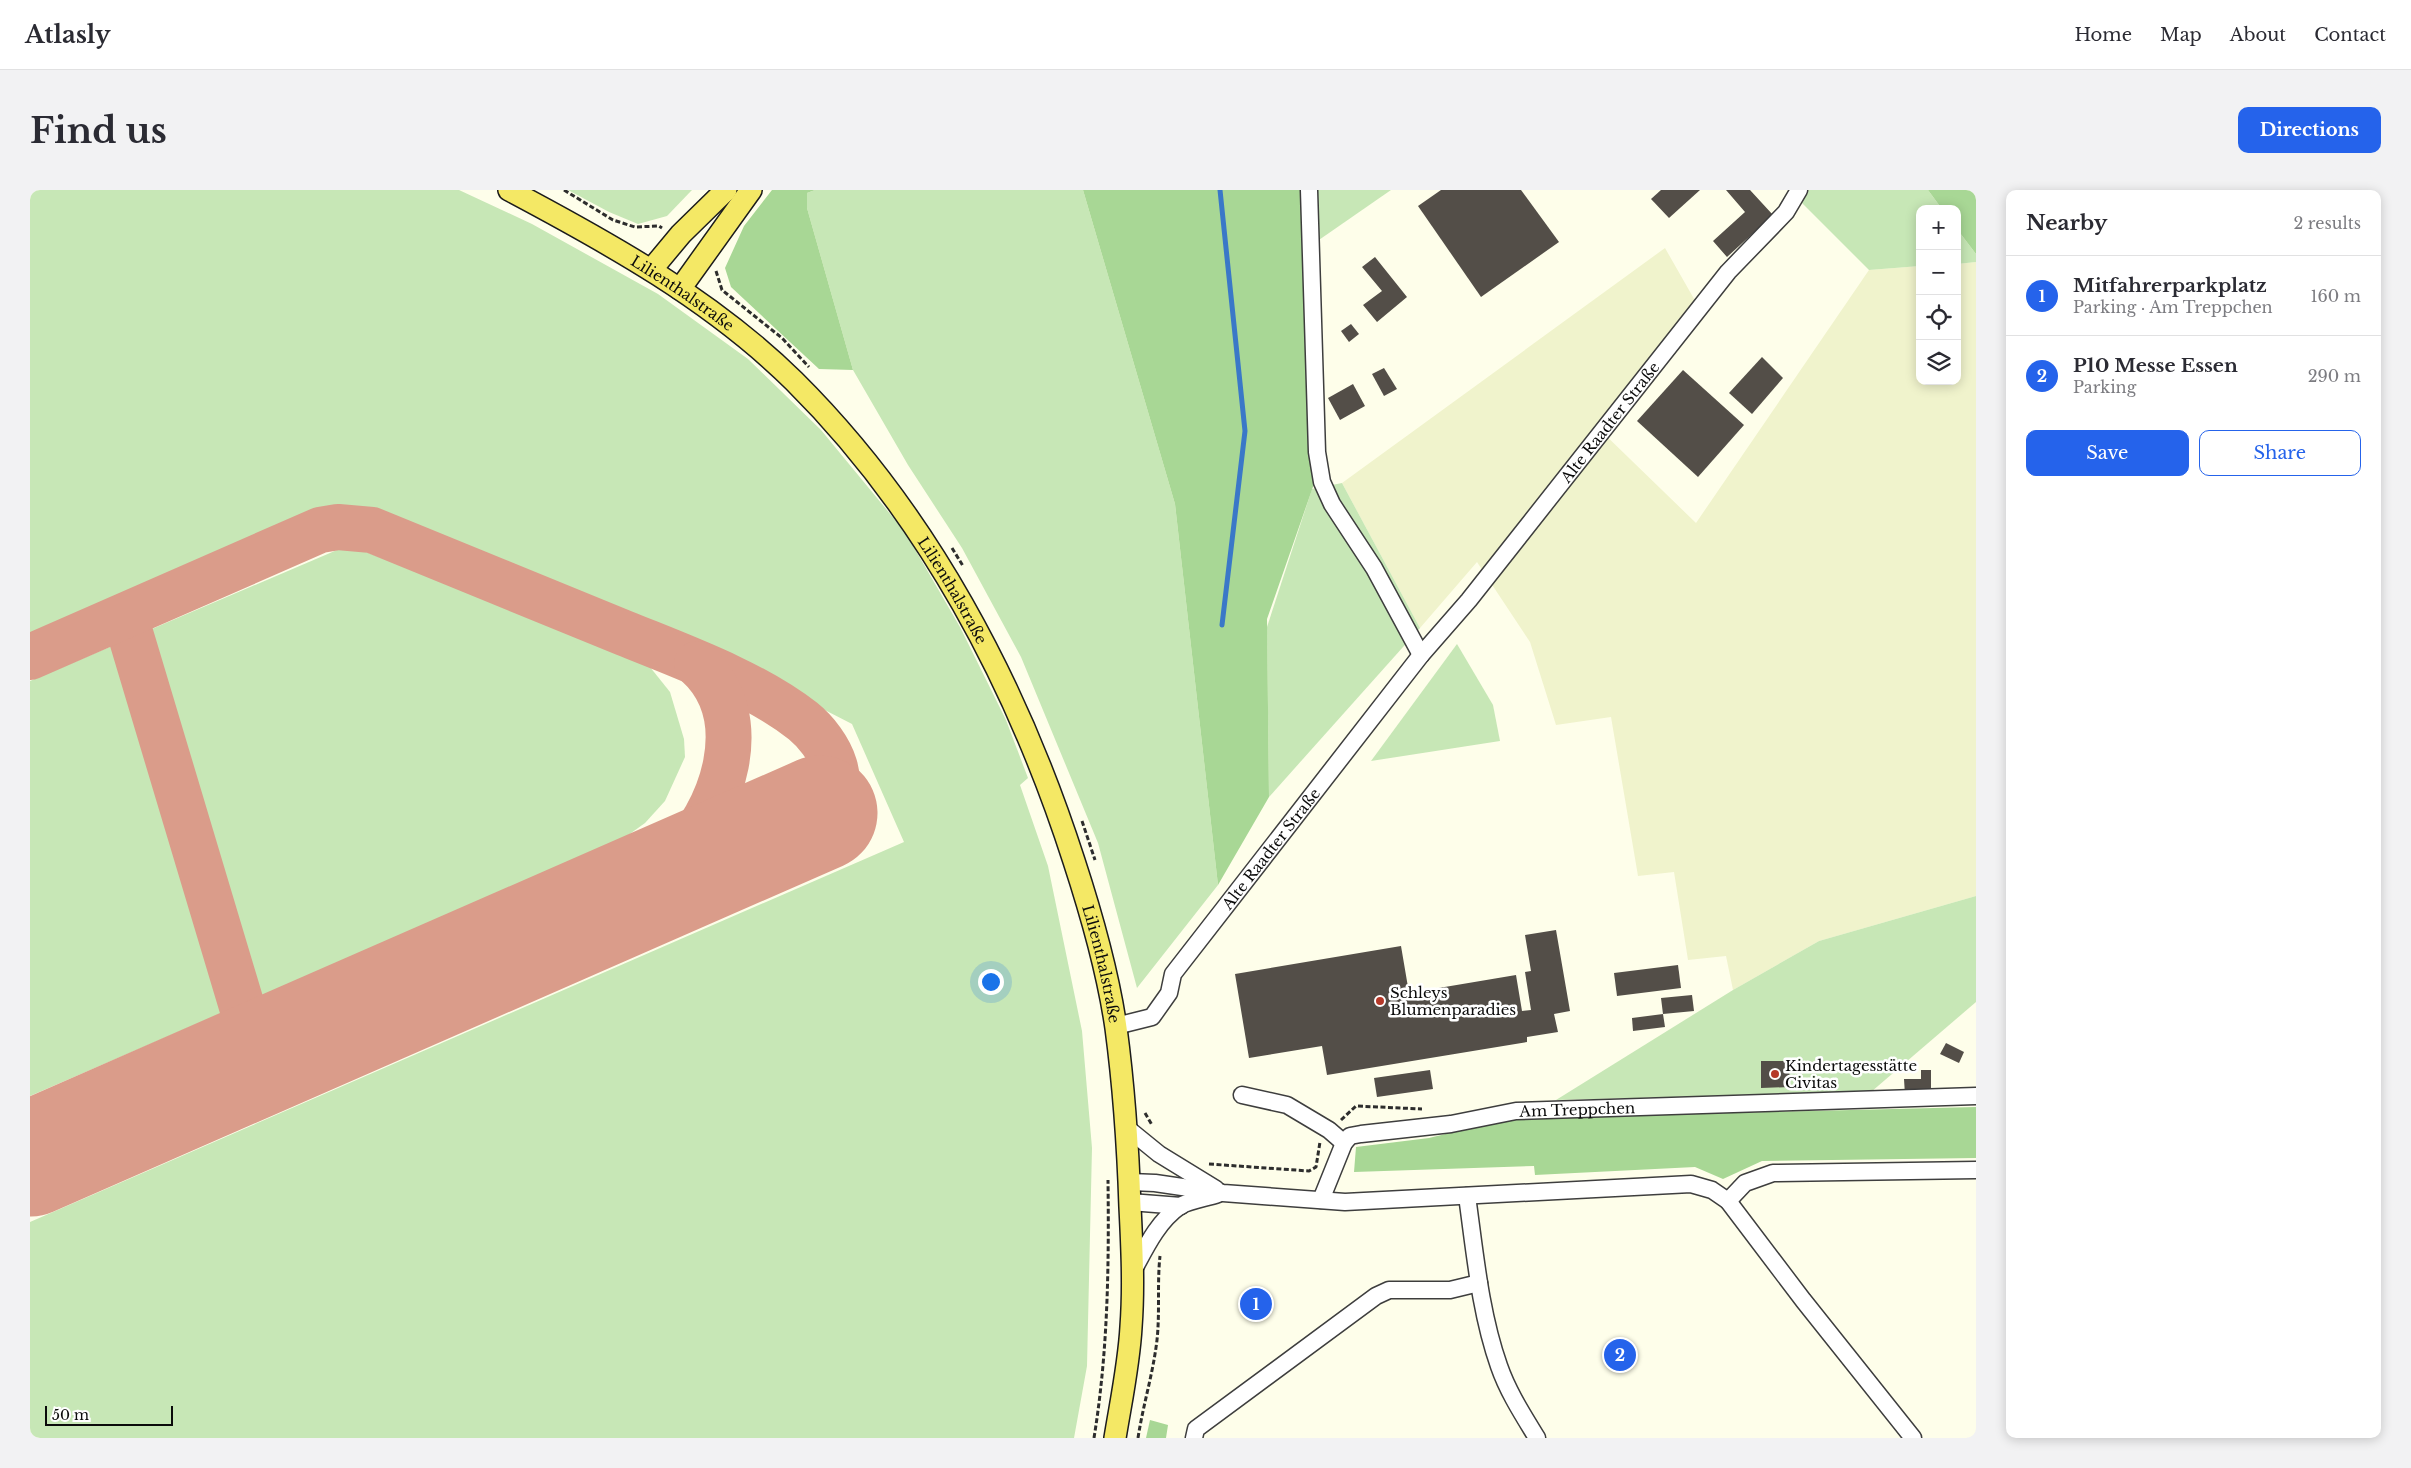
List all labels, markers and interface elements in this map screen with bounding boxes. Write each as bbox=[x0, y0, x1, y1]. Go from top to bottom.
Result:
text: Atlasly bbox=[25, 20, 111, 49]
text: Home bbox=[2074, 24, 2132, 46]
text: Map bbox=[2160, 24, 2202, 46]
text: About bbox=[2230, 24, 2286, 46]
text: Contact bbox=[2314, 24, 2386, 46]
button: Directions bbox=[2238, 107, 2381, 153]
text: Find us bbox=[30, 109, 167, 152]
map controls bbox=[1916, 205, 1961, 385]
button: + bbox=[1916, 205, 1961, 250]
text: Nearby bbox=[2026, 210, 2107, 236]
text: 2 results bbox=[2293, 213, 2361, 233]
button: − bbox=[1916, 250, 1961, 295]
street label: Lilienthalstraße bbox=[628, 251, 738, 335]
text: Mitfahrerparkplatz bbox=[2073, 274, 2267, 297]
text: 1 bbox=[2039, 286, 2045, 306]
text: 160 m bbox=[2310, 286, 2361, 306]
button: locate bbox=[1916, 295, 1961, 340]
text: Parking · Am Treppchen bbox=[2073, 297, 2273, 317]
button: layers bbox=[1916, 340, 1961, 385]
text: P10 Messe Essen bbox=[2073, 354, 2238, 377]
street label: Alte Raadter Straße bbox=[1556, 358, 1663, 487]
text: 2 bbox=[2037, 366, 2047, 386]
text: 290 m bbox=[2308, 366, 2361, 386]
text: Parking bbox=[2073, 377, 2136, 397]
button: Save bbox=[2026, 430, 2189, 476]
button: Share bbox=[2199, 430, 2361, 476]
street label: Lilienthalstraße bbox=[914, 533, 992, 647]
street label: Alte Raadter Straße bbox=[1217, 784, 1324, 914]
street label: Lilienthalstraße bbox=[1079, 902, 1125, 1024]
your location bbox=[978, 969, 1004, 995]
place label: Schleys Blumenparadies bbox=[1390, 983, 1516, 1019]
marker: Schleys Blumenparadies bbox=[1374, 995, 1386, 1007]
place label: Kindertagesstätte Civitas bbox=[1785, 1056, 1917, 1092]
marker: Kindertagesstätte Civitas bbox=[1769, 1068, 1781, 1080]
street label: Am Treppchen bbox=[1518, 1098, 1635, 1120]
pin: 1 bbox=[1240, 1285, 1272, 1323]
pin: 2 bbox=[1604, 1336, 1636, 1374]
scale bar bbox=[45, 1403, 172, 1426]
text: 50 m bbox=[52, 1406, 89, 1424]

